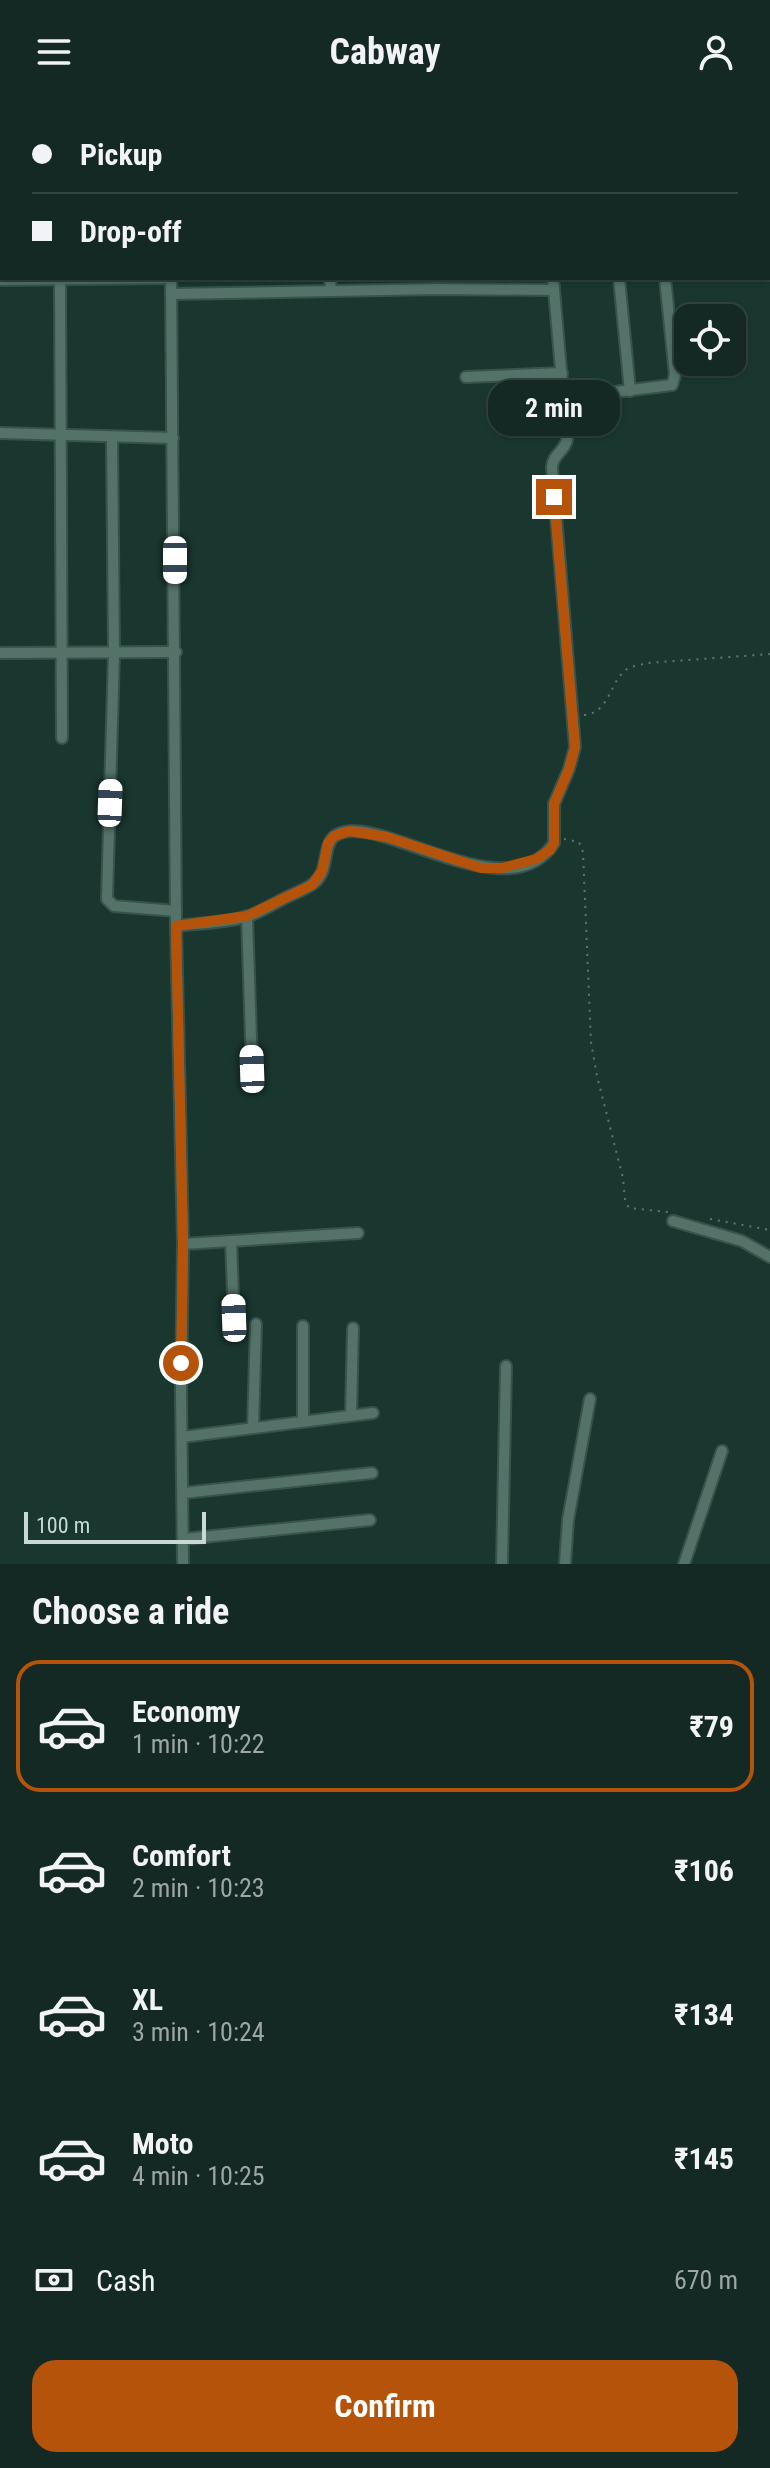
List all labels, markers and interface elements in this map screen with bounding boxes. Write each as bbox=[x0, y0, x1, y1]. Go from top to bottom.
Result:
icon: menu bbox=[32, 30, 76, 74]
icon: person bbox=[694, 30, 738, 74]
text: Cabway bbox=[330, 31, 440, 73]
text: Pickup bbox=[80, 137, 162, 172]
text: Drop-off bbox=[80, 214, 182, 249]
map controls bbox=[674, 304, 746, 376]
button: locate bbox=[674, 304, 746, 376]
callout: 2 min bbox=[488, 381, 620, 437]
text: 2 min bbox=[525, 393, 583, 423]
route end bbox=[536, 479, 572, 515]
car bbox=[163, 536, 187, 584]
car bbox=[97, 779, 123, 827]
car bbox=[239, 1045, 265, 1093]
car bbox=[221, 1294, 247, 1342]
route start bbox=[163, 1345, 199, 1381]
scale bar bbox=[24, 1508, 206, 1544]
text: 100 m bbox=[36, 1513, 90, 1538]
text: Choose a ride bbox=[32, 1591, 229, 1633]
icon: car bbox=[36, 1690, 108, 1762]
text: Economy bbox=[132, 1694, 240, 1729]
text: ₹79 bbox=[689, 1709, 734, 1744]
text: 1 min · 10:22 bbox=[132, 1729, 265, 1759]
icon: car bbox=[36, 1834, 108, 1906]
text: Comfort bbox=[132, 1838, 231, 1873]
text: ₹106 bbox=[674, 1853, 734, 1888]
text: 2 min · 10:23 bbox=[132, 1873, 265, 1903]
icon: car bbox=[36, 1978, 108, 2050]
text: XL bbox=[132, 1982, 163, 2017]
text: ₹134 bbox=[674, 1997, 734, 2032]
text: 3 min · 10:24 bbox=[132, 2017, 265, 2047]
icon: car bbox=[36, 2122, 108, 2194]
text: Moto bbox=[132, 2126, 193, 2161]
text: ₹145 bbox=[674, 2141, 734, 2176]
text: 4 min · 10:25 bbox=[132, 2161, 265, 2191]
icon: cash bbox=[32, 2258, 76, 2302]
text: Cash bbox=[96, 2263, 156, 2298]
text: 670 m bbox=[674, 2265, 738, 2295]
button: Confirm bbox=[32, 2360, 738, 2452]

